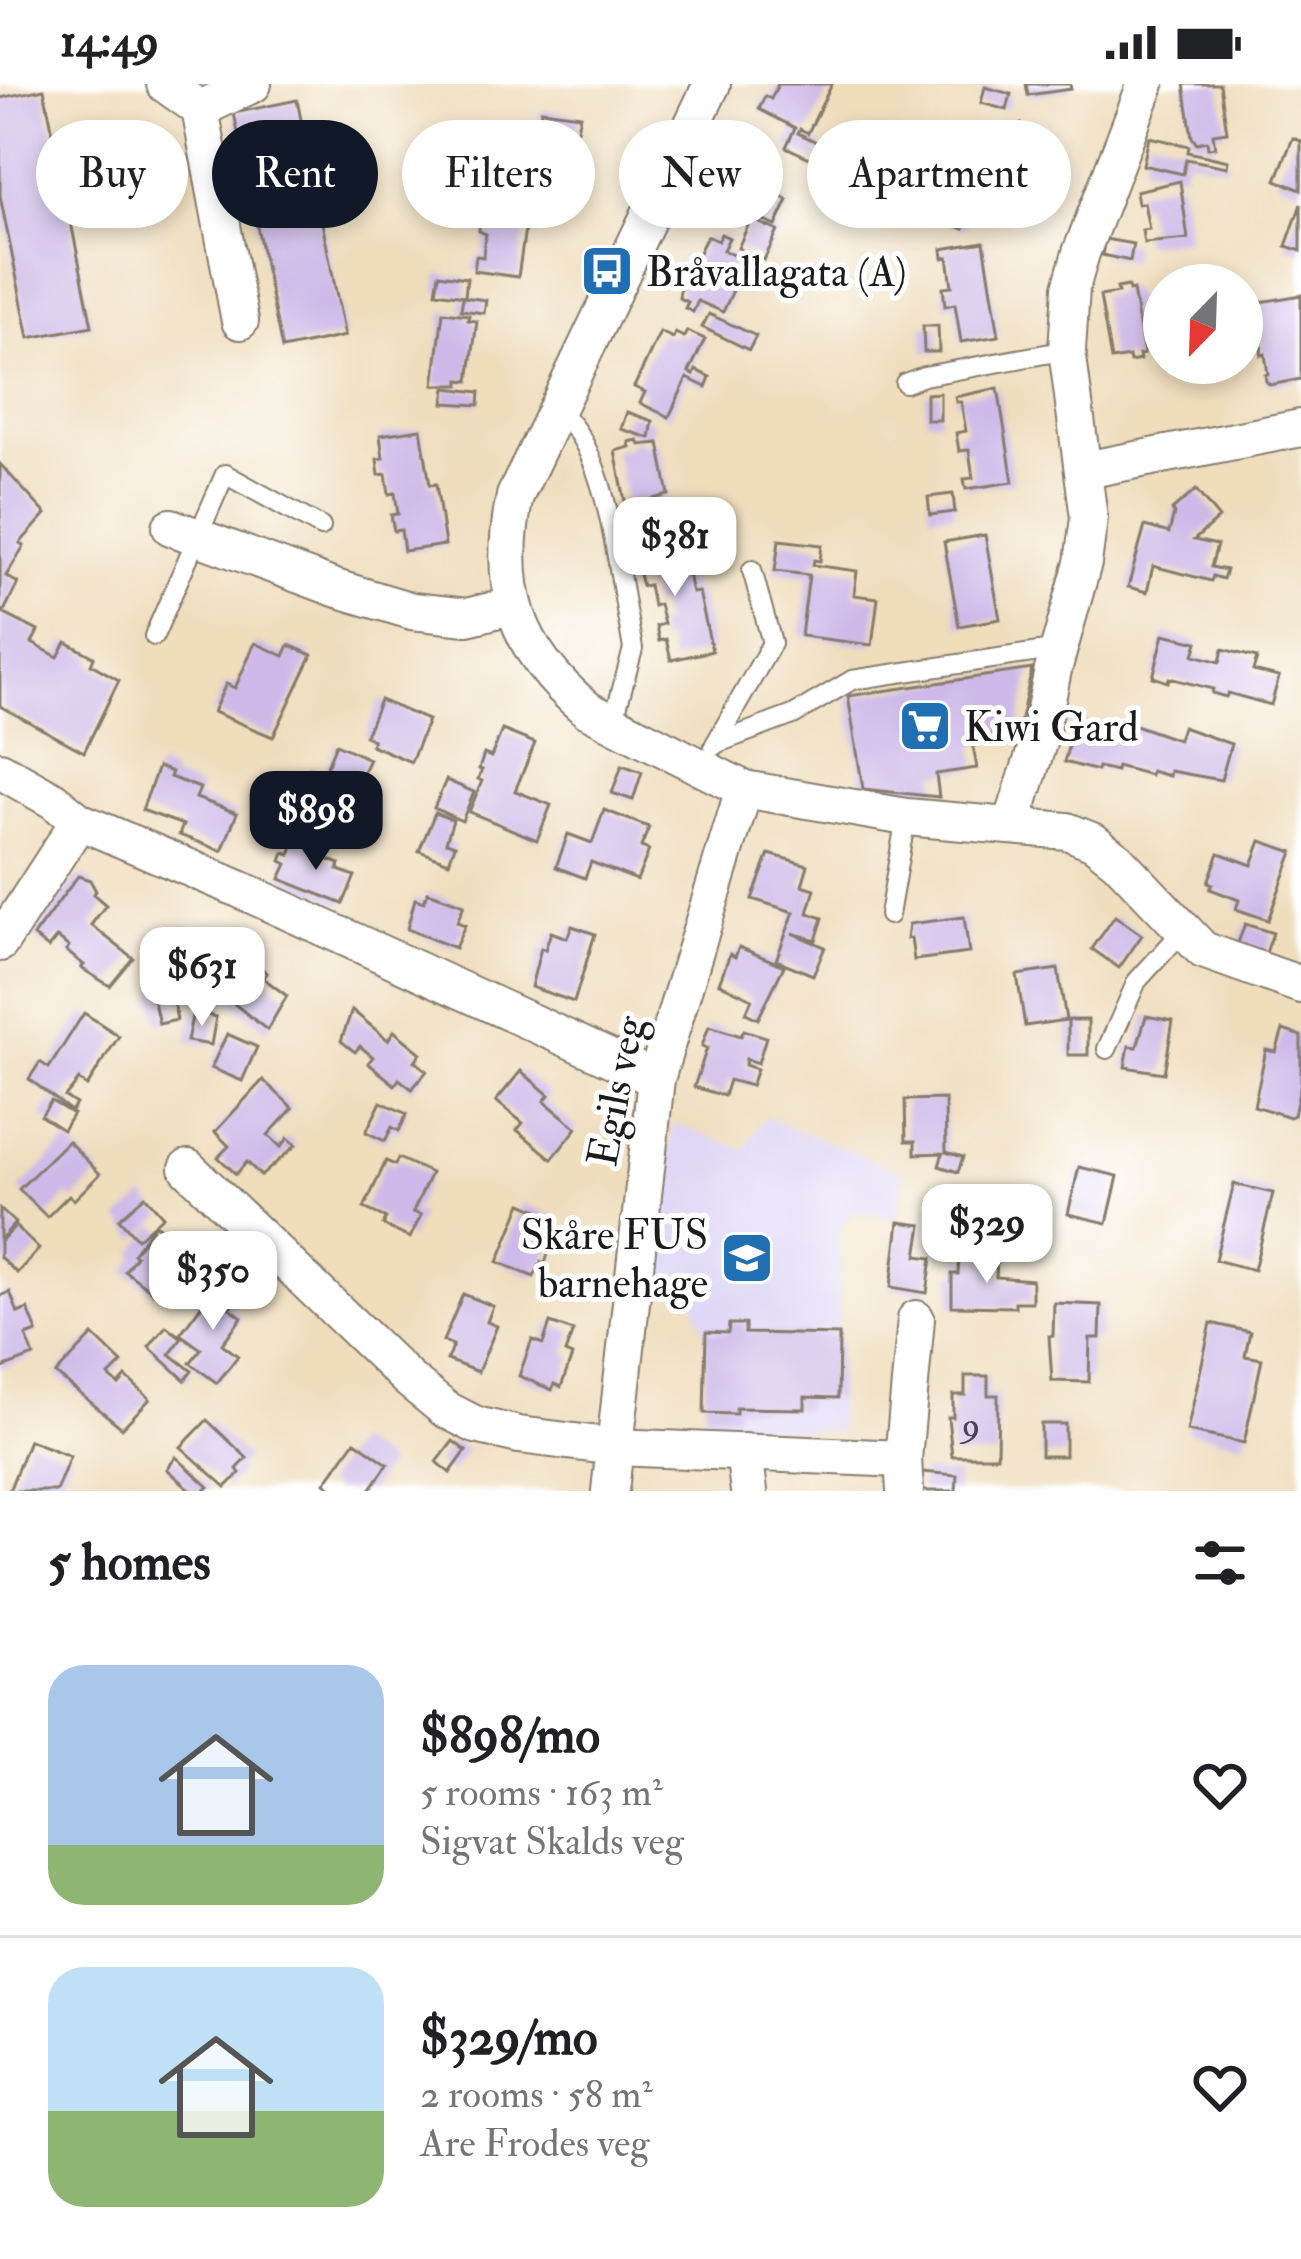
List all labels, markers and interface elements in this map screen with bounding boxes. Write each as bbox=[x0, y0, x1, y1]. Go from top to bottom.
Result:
text: 14:49 bbox=[60, 14, 159, 70]
chip: Buy bbox=[36, 120, 188, 228]
chip: Rent bbox=[212, 120, 378, 228]
chip: Filters bbox=[402, 120, 595, 228]
chip: New bbox=[619, 120, 783, 228]
chip: Apartment bbox=[807, 120, 1071, 228]
bus stop icon: Bråvallagata (A) bbox=[579, 243, 635, 299]
place label: Bråvallagata (A) bbox=[646, 247, 907, 299]
north arrow bbox=[1143, 264, 1263, 384]
map controls bbox=[1143, 264, 1263, 384]
pin: $381 bbox=[604, 497, 746, 599]
text: $381 bbox=[640, 511, 710, 560]
supermarket icon: Kiwi Gard bbox=[897, 698, 953, 754]
place label: Kiwi Gard bbox=[964, 702, 1139, 754]
pin: $898 bbox=[245, 771, 387, 873]
text: $898 bbox=[277, 785, 355, 834]
pin: $631 bbox=[131, 927, 273, 1029]
text: $631 bbox=[167, 941, 237, 990]
street label: Egils veg bbox=[577, 1010, 657, 1171]
pin: $329 bbox=[916, 1184, 1058, 1286]
text: $329 bbox=[949, 1198, 1025, 1247]
place label: Skåre FUS barnehage bbox=[521, 1210, 708, 1310]
school or university icon: Skåre FUS barnehage bbox=[719, 1230, 775, 1286]
pin: $350 bbox=[142, 1231, 284, 1333]
text: $350 bbox=[176, 1245, 250, 1294]
house number: 9 bbox=[959, 1403, 980, 1448]
icon: filters bbox=[1187, 1530, 1253, 1596]
text: 5 homes bbox=[48, 1531, 211, 1595]
text: $898/mo bbox=[420, 1704, 600, 1768]
icon: home bbox=[144, 1713, 288, 1857]
icon: heart bbox=[1187, 1752, 1253, 1818]
text: 5 rooms · 163 m² bbox=[420, 1768, 663, 1817]
text: Sigvat Skalds veg bbox=[420, 1817, 684, 1866]
text: $329/mo bbox=[420, 2006, 598, 2070]
icon: home bbox=[144, 2015, 288, 2159]
icon: heart bbox=[1187, 2054, 1253, 2120]
text: 2 rooms · 58 m² bbox=[420, 2070, 653, 2119]
text: Are Frodes veg bbox=[420, 2119, 649, 2168]

